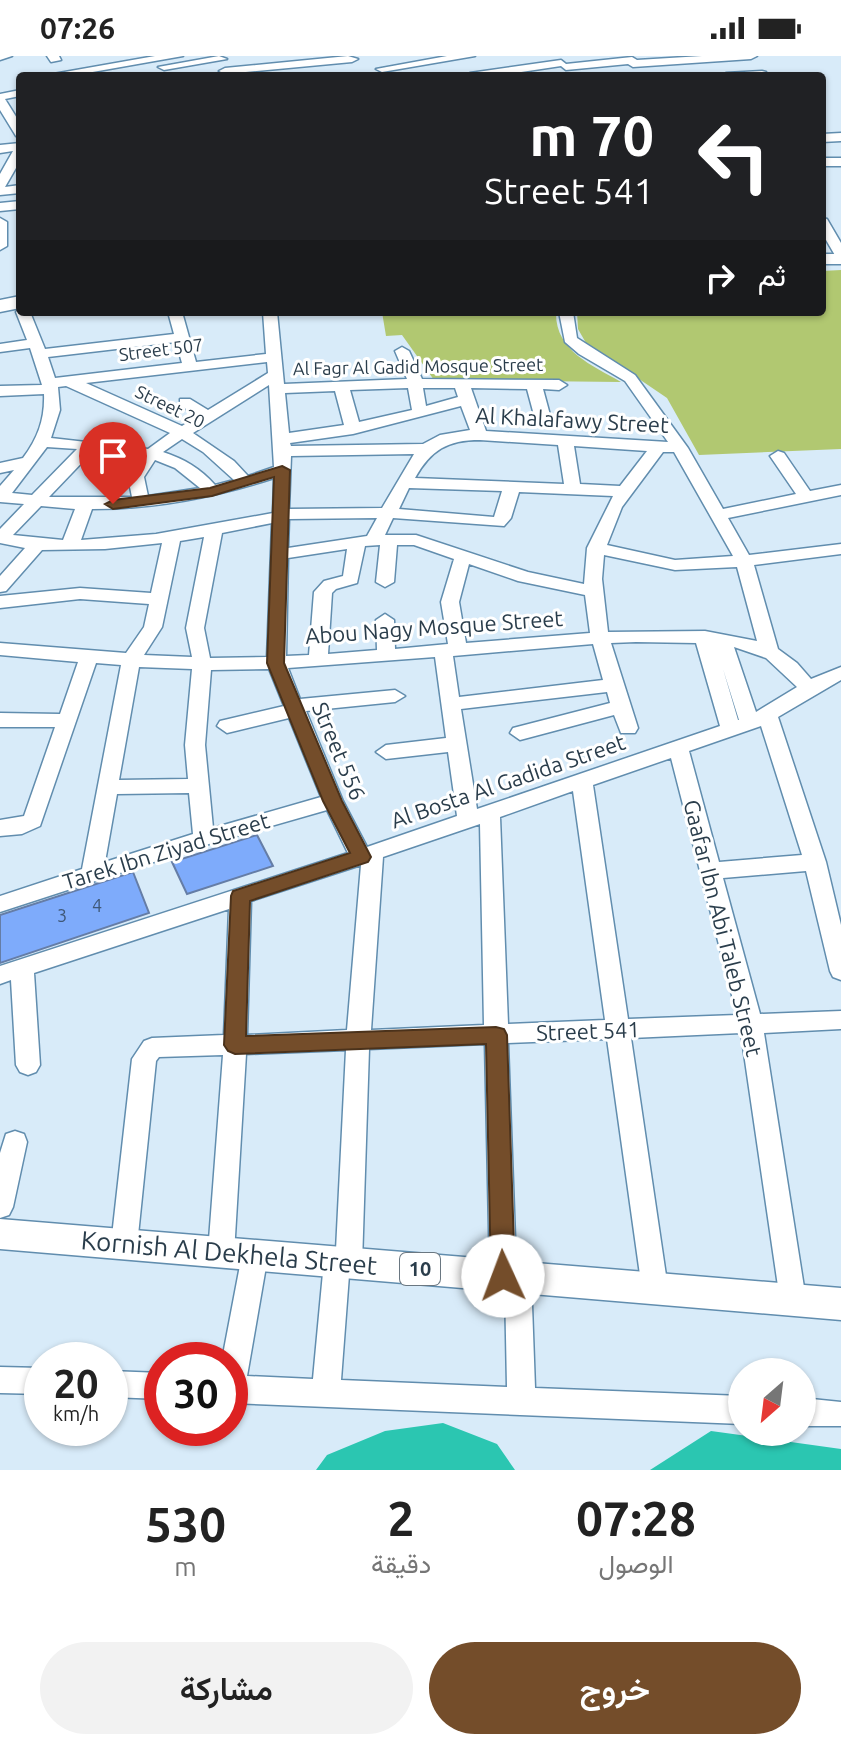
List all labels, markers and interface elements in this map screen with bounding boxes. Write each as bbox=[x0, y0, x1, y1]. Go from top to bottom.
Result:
text: 07:26 bbox=[40, 11, 115, 45]
text: 70 m bbox=[529, 104, 654, 167]
icon: left bbox=[682, 104, 786, 208]
text: Street 541 bbox=[484, 170, 654, 211]
icon: right bbox=[698, 256, 742, 300]
text: ثم bbox=[758, 258, 786, 292]
street label: Street 507 bbox=[118, 334, 204, 364]
street label: Al Fagr Al Gadid Mosque Street bbox=[293, 354, 543, 378]
street label: Street 20 bbox=[132, 381, 208, 431]
street label: Al Khalafawy Street bbox=[475, 402, 670, 437]
pin bbox=[79, 422, 147, 504]
icon: arrive bbox=[91, 434, 135, 478]
street label: Abou Nagy Mosque Street bbox=[304, 605, 564, 648]
street label: Street 556 bbox=[308, 698, 371, 803]
street label: Al Bosta Al Gadida Street bbox=[387, 729, 629, 832]
street label: Gaafar Ibn Abi Taleb Street bbox=[679, 797, 768, 1059]
street label: Tarek Ibn Ziyad Street bbox=[60, 807, 272, 894]
house number: 4 bbox=[92, 895, 102, 915]
house number: 3 bbox=[57, 905, 67, 925]
street label: Street 541 bbox=[536, 1016, 640, 1045]
street label: Kornish Al Dekhela Street bbox=[80, 1225, 378, 1280]
position arrow bbox=[461, 1234, 545, 1318]
road number: 10 bbox=[400, 1253, 440, 1285]
speed limit sign: 30 bbox=[144, 1342, 248, 1446]
north arrow bbox=[728, 1358, 816, 1446]
map controls bbox=[728, 1358, 816, 1446]
text: 20 bbox=[53, 1361, 99, 1406]
text: km/h bbox=[53, 1402, 99, 1425]
text: 2 bbox=[388, 1491, 415, 1545]
text: 07:28 bbox=[576, 1491, 696, 1545]
text: 530 bbox=[145, 1497, 226, 1551]
text: دقيقة bbox=[371, 1549, 431, 1578]
text: الوصول bbox=[599, 1549, 674, 1578]
text: m bbox=[174, 1552, 197, 1581]
button: مشاركة bbox=[40, 1642, 413, 1734]
button: خروج bbox=[429, 1642, 801, 1734]

